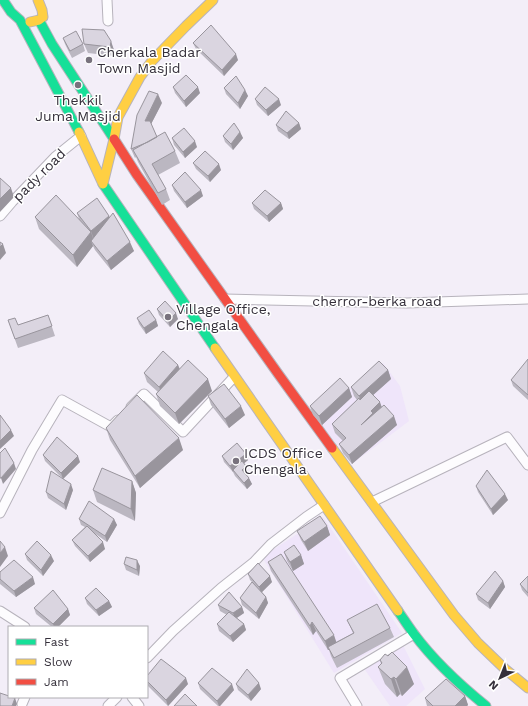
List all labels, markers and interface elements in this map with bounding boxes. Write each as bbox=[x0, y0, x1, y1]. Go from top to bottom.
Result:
place label: Cherkala Badar Town Masjid bbox=[97, 44, 201, 76]
marker: Cherkala Badar Town Masjid bbox=[84, 55, 94, 65]
marker: Thekkil Juma Masjid bbox=[73, 80, 83, 90]
place label: Thekkil Juma Masjid bbox=[35, 92, 121, 124]
street label: pady road bbox=[9, 145, 69, 205]
street label: cherror-berka road bbox=[312, 293, 442, 309]
place label: Village Office, Chengala bbox=[176, 301, 270, 333]
marker: Village Office, Chengala bbox=[163, 312, 173, 322]
place label: ICDS Office Chengala bbox=[244, 445, 323, 477]
marker: ICDS Office Chengala bbox=[231, 456, 241, 466]
legend bbox=[8, 626, 148, 698]
text: Fast bbox=[44, 635, 69, 649]
text: Slow bbox=[44, 655, 72, 669]
north arrow bbox=[480, 658, 520, 698]
text: Jam bbox=[44, 675, 69, 689]
text: N bbox=[486, 677, 501, 692]

